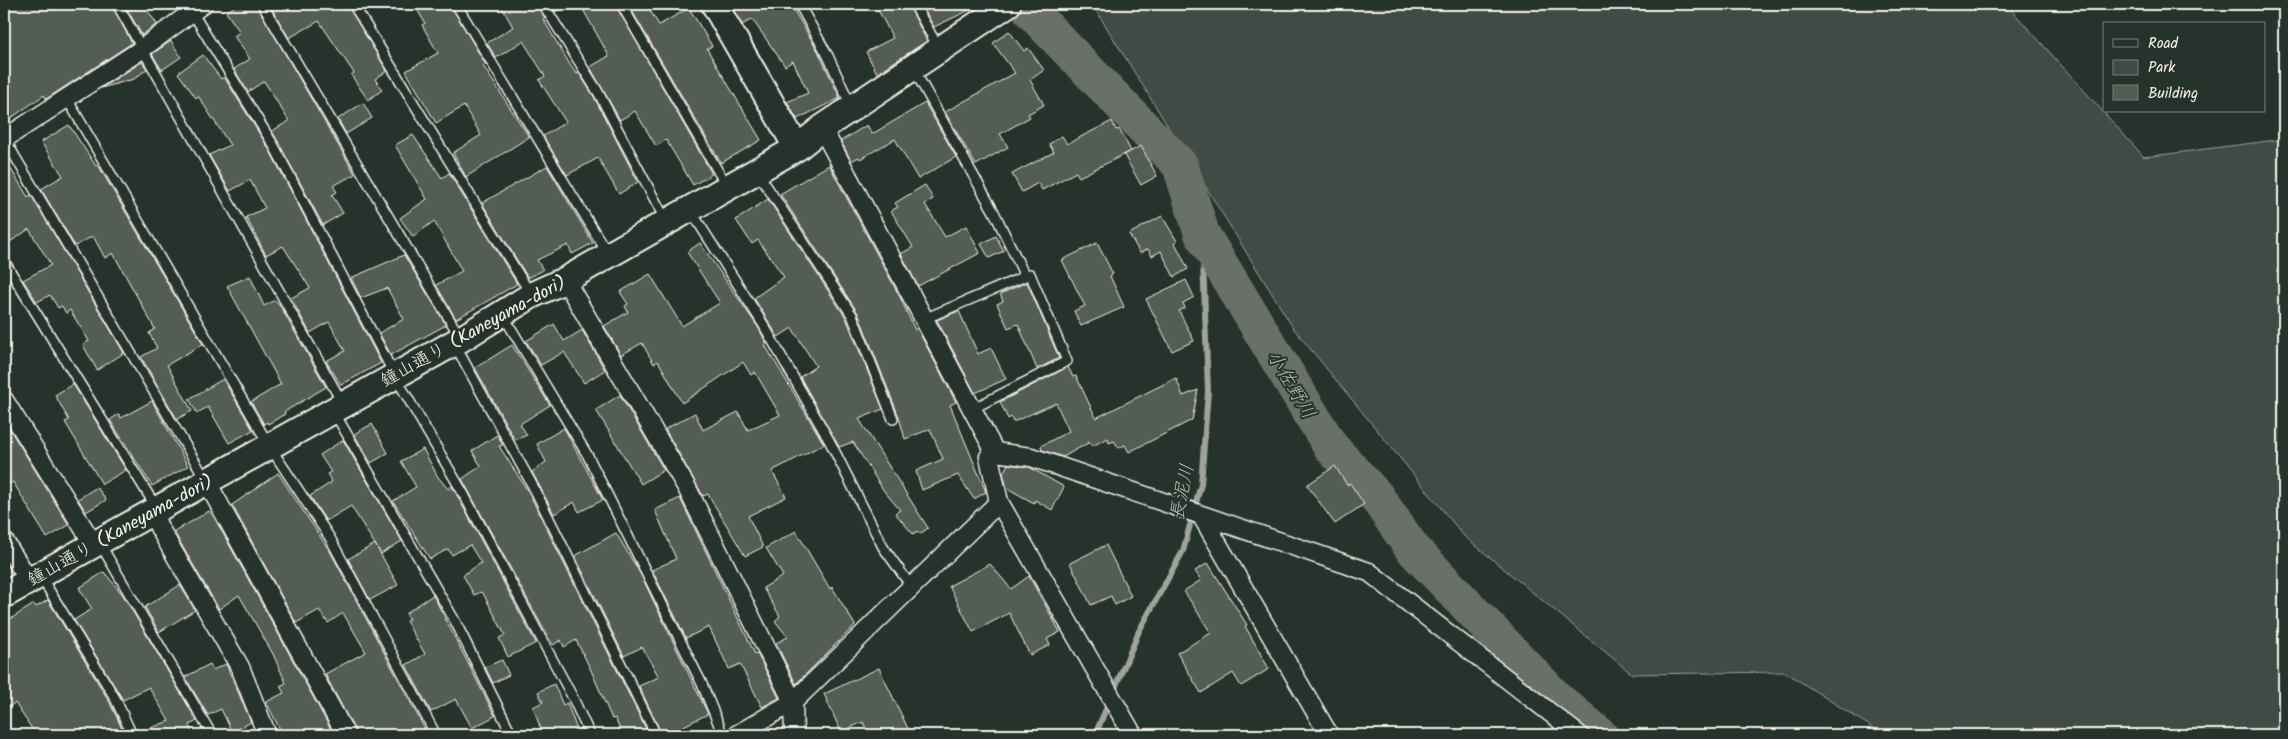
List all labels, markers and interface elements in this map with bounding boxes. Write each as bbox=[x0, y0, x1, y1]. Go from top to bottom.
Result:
legend bbox=[2103, 22, 2266, 112]
text: Road bbox=[2148, 32, 2179, 56]
text: Park bbox=[2148, 56, 2176, 80]
text: Building bbox=[2148, 82, 2198, 106]
street label: 鐘山通り (Kaneyama-dori) bbox=[375, 269, 572, 396]
water label: 小佐野川 bbox=[1258, 345, 1323, 425]
water label: 長泥川 bbox=[1163, 462, 1203, 523]
street label: 鐘山通り (Kaneyama-dori) bbox=[22, 468, 219, 595]

